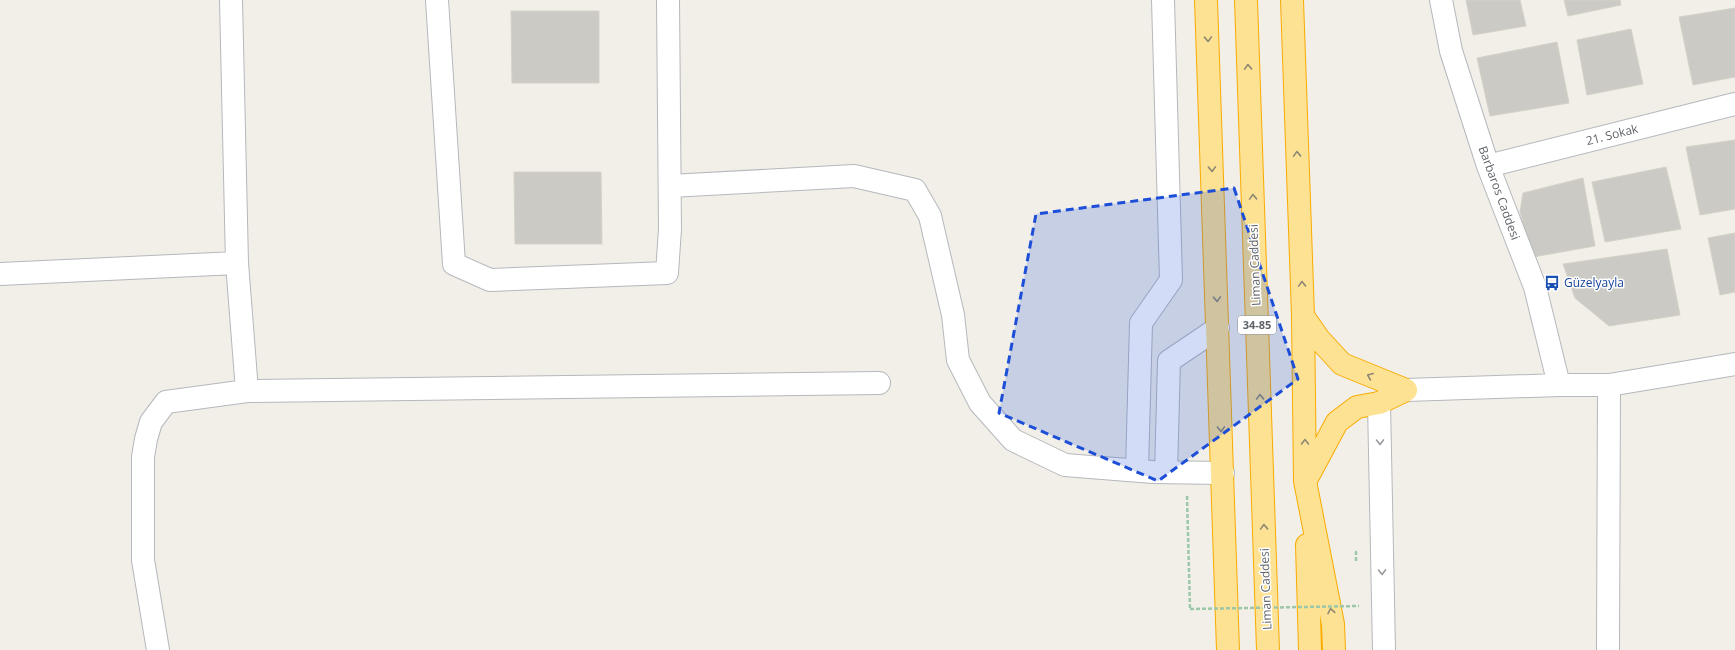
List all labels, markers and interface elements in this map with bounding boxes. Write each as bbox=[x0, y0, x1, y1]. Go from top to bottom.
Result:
one-way arrow bbox=[1203, 36, 1212, 42]
one-way arrow bbox=[1244, 64, 1252, 70]
street label: 21. Sokak bbox=[1584, 120, 1640, 149]
street label: Barbaros Caddesi bbox=[1475, 144, 1524, 242]
one-way arrow bbox=[1293, 151, 1301, 157]
one-way arrow bbox=[1208, 166, 1216, 172]
one-way arrow bbox=[1248, 194, 1257, 200]
street label: Liman Caddesi bbox=[1245, 224, 1264, 306]
bus stop icon: Güzelyayla bbox=[1543, 274, 1561, 292]
place label: Güzelyayla bbox=[1564, 274, 1624, 291]
one-way arrow bbox=[1298, 281, 1306, 287]
one-way arrow bbox=[1212, 296, 1221, 302]
road number: 34-85 bbox=[1238, 316, 1276, 334]
one-way arrow bbox=[1367, 373, 1374, 381]
one-way arrow bbox=[1255, 394, 1264, 400]
one-way arrow bbox=[1217, 426, 1225, 432]
one-way arrow bbox=[1300, 439, 1309, 445]
one-way arrow bbox=[1375, 439, 1384, 445]
one-way arrow bbox=[1260, 524, 1268, 530]
street label: Liman Caddesi bbox=[1256, 548, 1275, 630]
one-way arrow bbox=[1378, 569, 1386, 575]
one-way arrow bbox=[1327, 608, 1335, 614]

